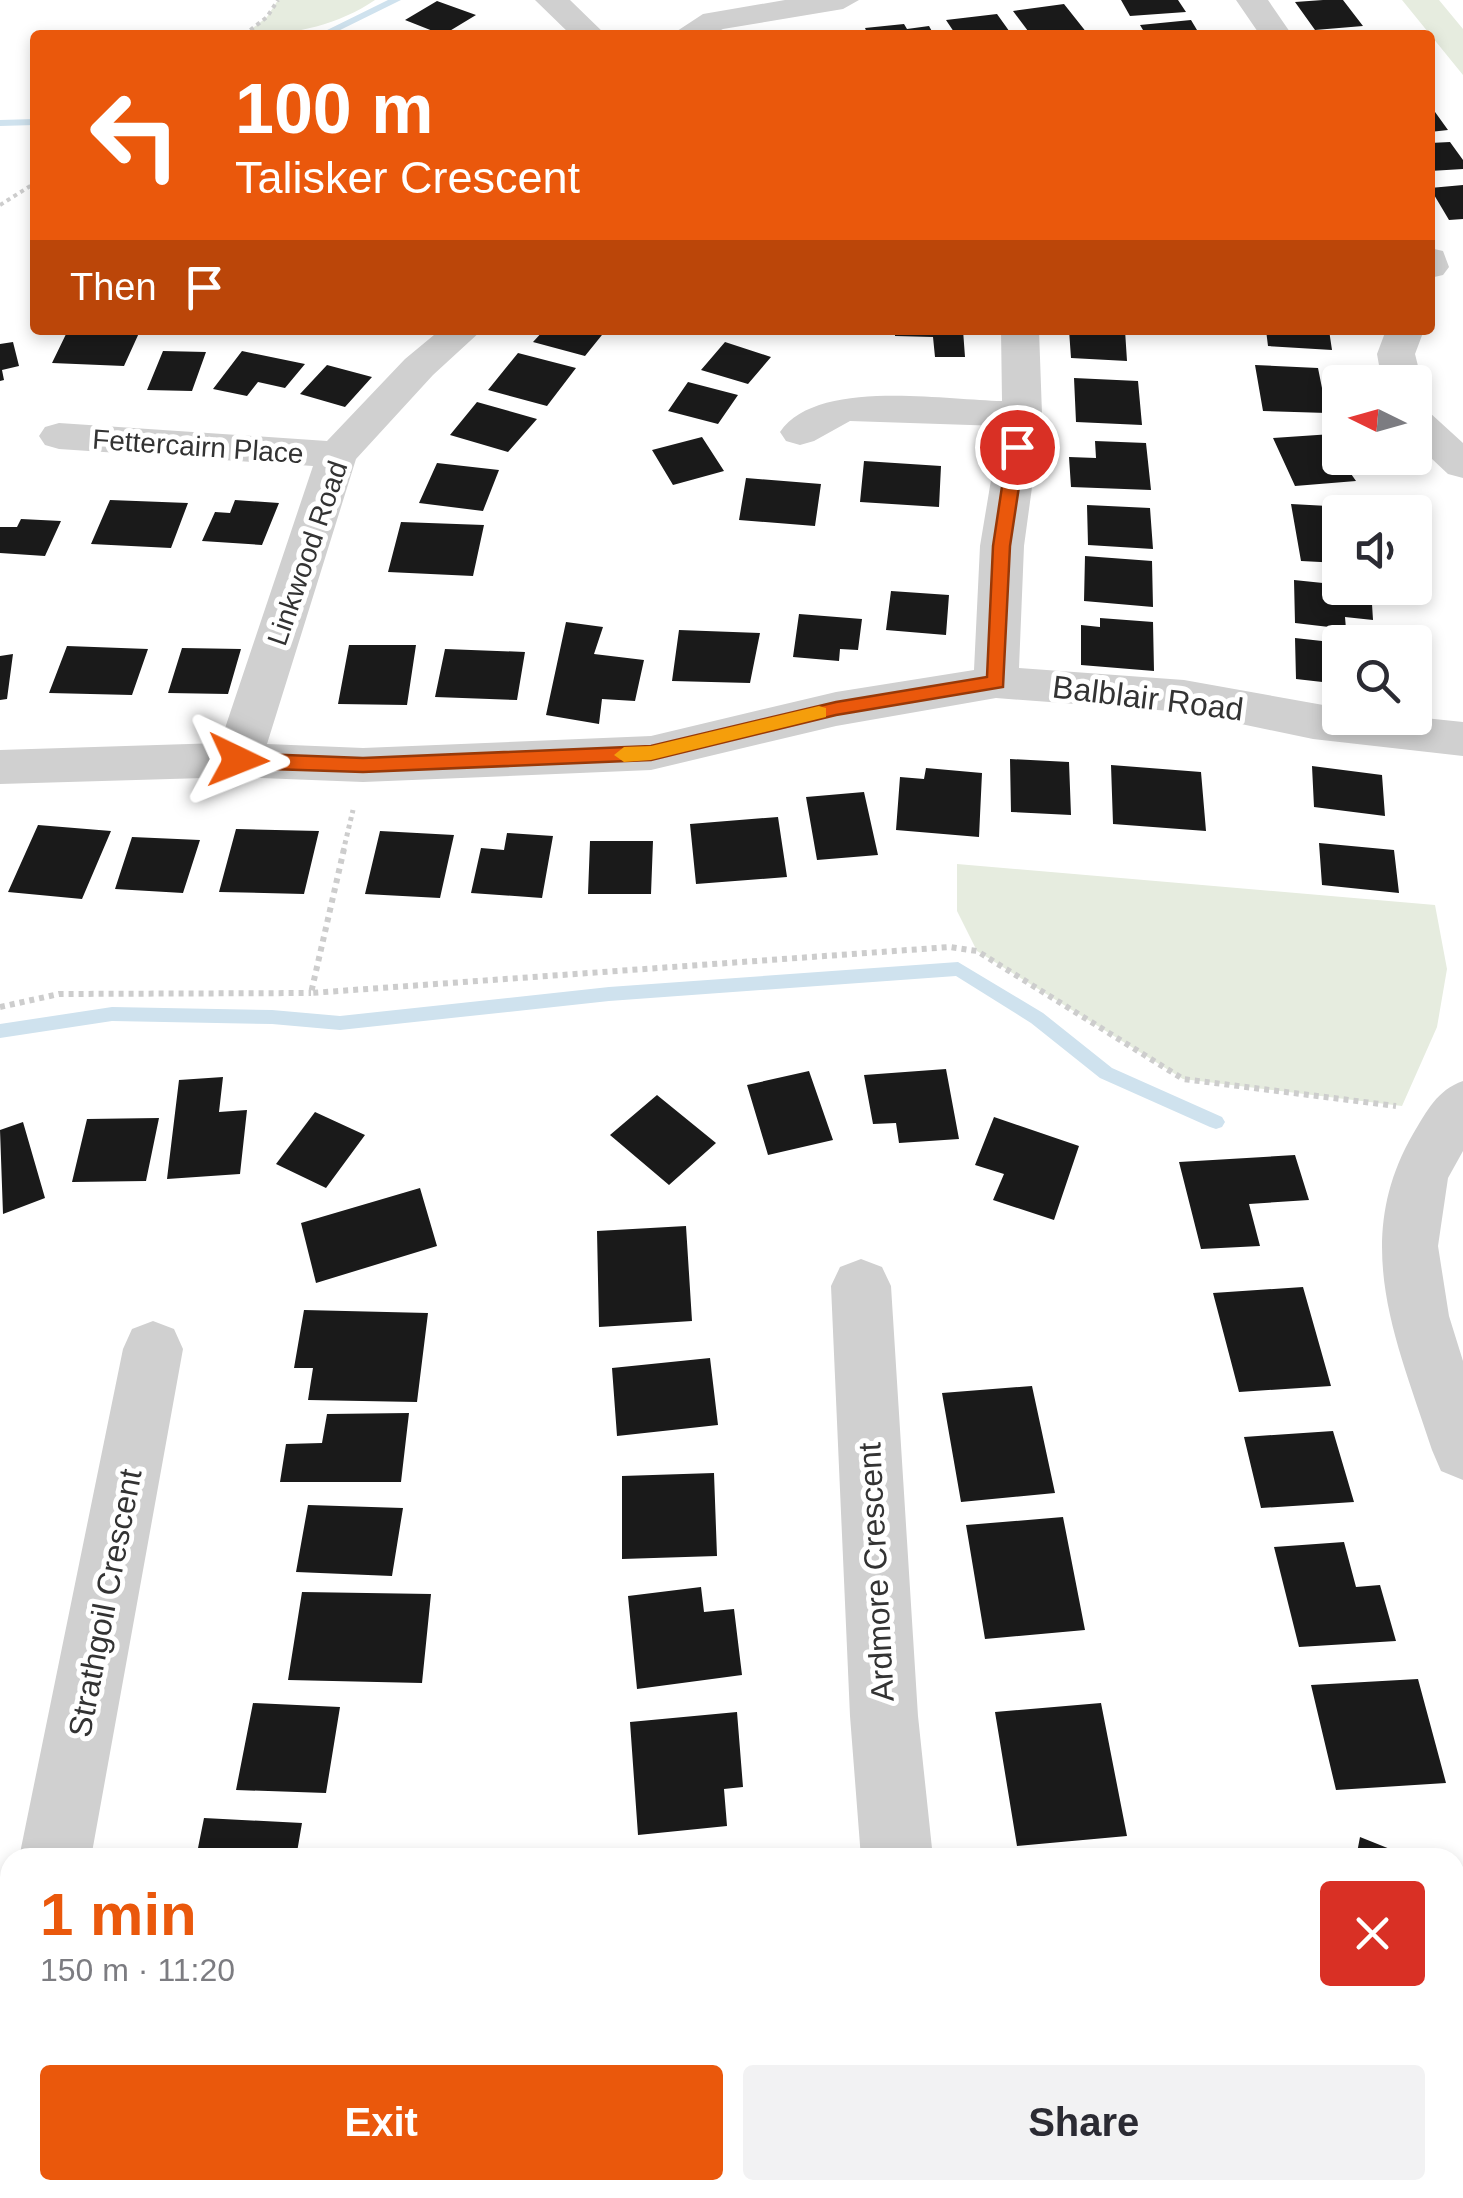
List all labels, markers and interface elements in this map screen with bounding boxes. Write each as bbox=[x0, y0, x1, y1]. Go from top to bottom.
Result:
icon: left bbox=[70, 70, 200, 200]
text: 100 m bbox=[235, 70, 433, 148]
text: Talisker Crescent bbox=[235, 152, 580, 203]
icon: arrive bbox=[177, 260, 232, 315]
text: Then bbox=[70, 266, 157, 308]
north arrow bbox=[1322, 365, 1432, 475]
map controls bbox=[1322, 365, 1432, 735]
pin bbox=[975, 405, 1060, 490]
icon: arrive bbox=[990, 420, 1045, 475]
street label: Fettercairn Place bbox=[91, 424, 305, 469]
street label: Linkwood Road bbox=[261, 457, 354, 649]
button: sound bbox=[1322, 495, 1432, 605]
button: search bbox=[1322, 625, 1432, 735]
street label: Balblair Road bbox=[1050, 668, 1246, 728]
position arrow bbox=[186, 708, 290, 812]
street label: Ardmore Crescent bbox=[851, 1441, 901, 1703]
street label: Strathgoil Crescent bbox=[61, 1466, 149, 1740]
text: 1 min bbox=[40, 1881, 197, 1948]
button: close bbox=[1320, 1881, 1425, 1986]
text: 150 m · 11:20 bbox=[40, 1952, 235, 1988]
button: Exit bbox=[40, 2065, 723, 2180]
button: Share bbox=[743, 2065, 1425, 2180]

